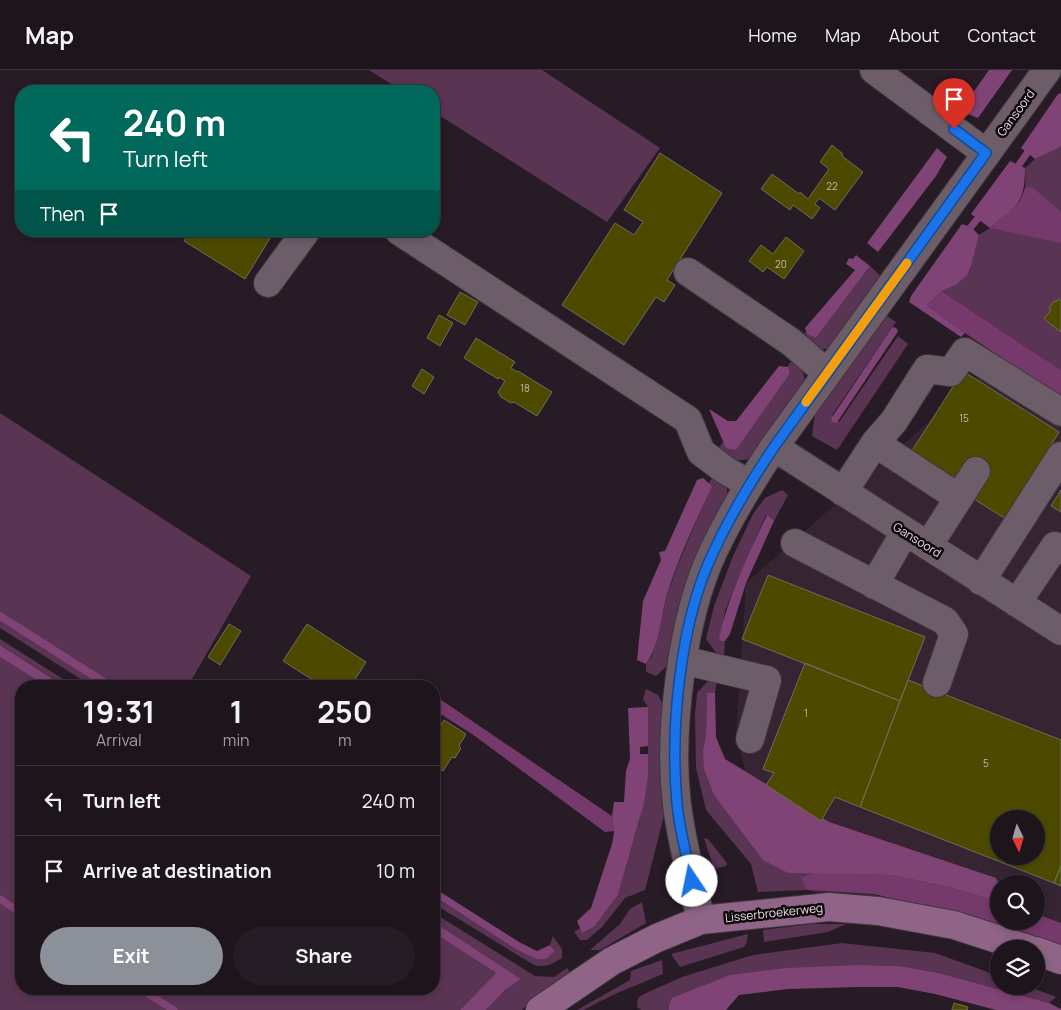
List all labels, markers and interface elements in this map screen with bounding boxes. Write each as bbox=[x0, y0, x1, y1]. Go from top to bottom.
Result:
text: Map bbox=[25, 18, 74, 51]
text: Home bbox=[748, 23, 797, 47]
text: Map bbox=[825, 23, 861, 47]
text: About bbox=[889, 23, 939, 47]
text: Contact bbox=[967, 23, 1036, 47]
pin bbox=[933, 78, 975, 129]
icon: arrive bbox=[940, 85, 968, 113]
street label: Gansoord bbox=[993, 86, 1038, 140]
text: 240 m bbox=[123, 99, 226, 147]
icon: left bbox=[40, 105, 105, 170]
text: Turn left bbox=[123, 144, 208, 174]
house number: 22 bbox=[826, 179, 838, 193]
icon: arrive bbox=[95, 200, 123, 228]
text: Then bbox=[40, 201, 85, 227]
house number: 20 bbox=[775, 257, 787, 271]
house number: 18 bbox=[520, 381, 530, 395]
house number: 15 bbox=[959, 411, 969, 425]
street label: Gansoord bbox=[890, 518, 945, 561]
text: 19:31 bbox=[83, 691, 155, 732]
text: 1 bbox=[230, 691, 243, 732]
text: 250 bbox=[317, 691, 372, 732]
house number: 1 bbox=[804, 706, 808, 720]
text: Arrival bbox=[96, 729, 142, 751]
text: min bbox=[223, 729, 250, 751]
text: m bbox=[338, 729, 352, 751]
house number: 5 bbox=[983, 756, 989, 770]
icon: left bbox=[40, 787, 68, 815]
text: Turn left bbox=[83, 788, 161, 814]
text: 240 m bbox=[362, 788, 415, 814]
north arrow bbox=[990, 810, 1045, 865]
map controls bbox=[990, 810, 1045, 995]
position arrow bbox=[665, 854, 717, 906]
icon: arrive bbox=[40, 857, 68, 885]
text: Arrive at destination bbox=[83, 858, 272, 884]
text: 10 m bbox=[376, 858, 415, 884]
button: search bbox=[990, 875, 1045, 930]
street label: Lisserbroekerweg bbox=[724, 899, 824, 926]
button: Exit bbox=[40, 927, 223, 985]
button: Share bbox=[233, 927, 415, 985]
button: layers bbox=[990, 940, 1045, 995]

